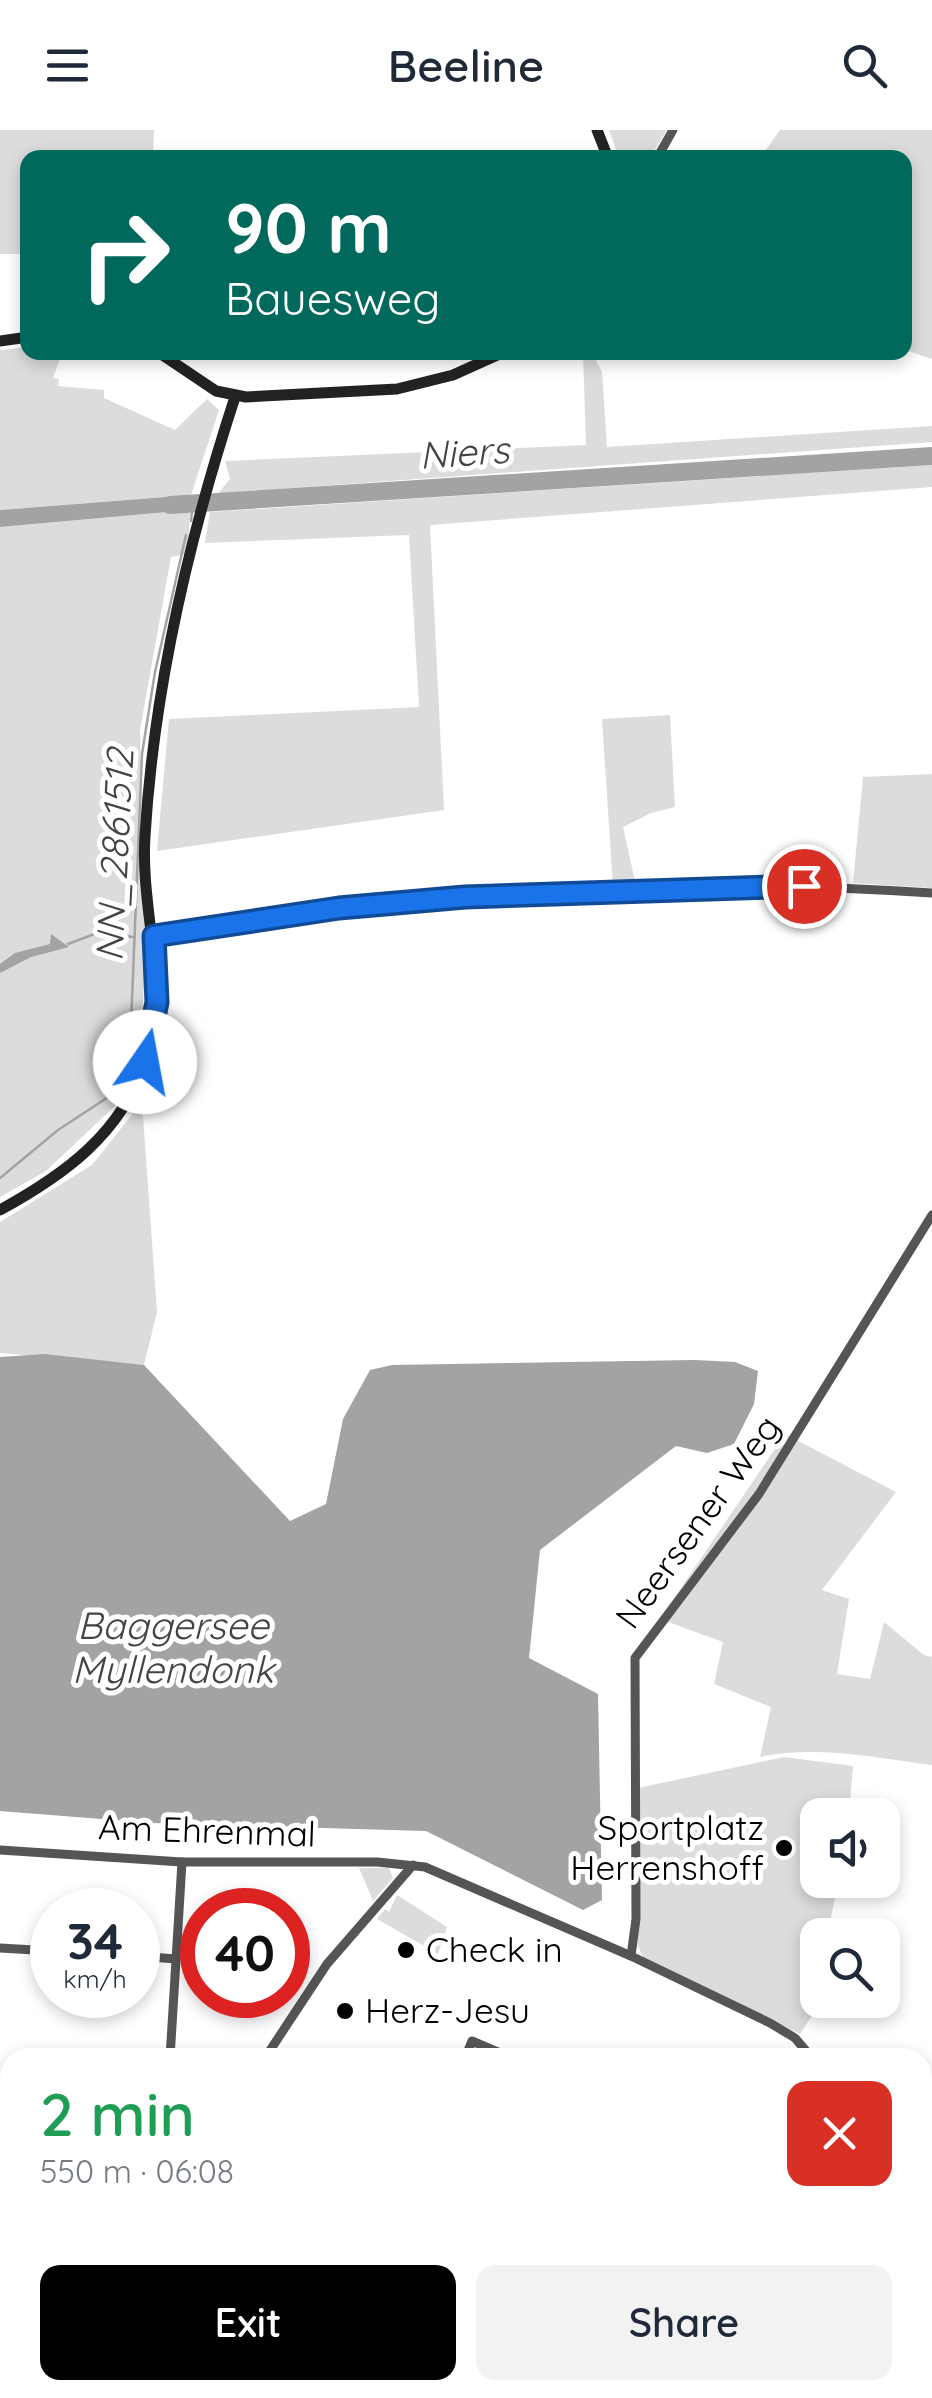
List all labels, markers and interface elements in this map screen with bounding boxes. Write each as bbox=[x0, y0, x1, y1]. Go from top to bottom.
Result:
text: Beeline bbox=[388, 37, 544, 93]
icon: menu bbox=[40, 38, 95, 93]
icon: search bbox=[837, 38, 892, 93]
text: 90 m bbox=[225, 183, 392, 271]
icon: right bbox=[60, 190, 190, 320]
text: Bauesweg bbox=[225, 270, 440, 326]
water label: Niers bbox=[418, 425, 513, 479]
water label: NN_2861512 bbox=[84, 745, 144, 962]
pin bbox=[762, 844, 847, 929]
icon: arrive bbox=[777, 859, 832, 914]
position arrow bbox=[93, 1010, 197, 1114]
street label: Neersener Weg bbox=[605, 1406, 789, 1636]
water label: Baggersee Myllendonk bbox=[72, 1601, 278, 1693]
map controls bbox=[800, 1798, 900, 2018]
button: sound bbox=[800, 1798, 900, 1898]
street label: Am Ehrenmal bbox=[97, 1804, 317, 1856]
place label: Sportplatz Herrenshoff bbox=[570, 1805, 764, 1889]
marker: Sportplatz Herrenshoff bbox=[773, 1837, 795, 1859]
speed limit sign: 40 bbox=[180, 1888, 310, 2018]
text: 34 bbox=[67, 1909, 123, 1972]
button: search bbox=[800, 1918, 900, 2018]
place label: Check in bbox=[426, 1927, 563, 1971]
marker: Check in bbox=[395, 1939, 417, 1961]
text: km/h bbox=[63, 1963, 127, 1994]
place label: Herz-Jesu bbox=[365, 1988, 530, 2032]
marker: Herz-Jesu bbox=[334, 2000, 356, 2022]
text: 2 min bbox=[40, 2076, 195, 2151]
button: close bbox=[787, 2081, 892, 2186]
text: 550 m · 06:08 bbox=[40, 2151, 234, 2191]
button: Exit bbox=[40, 2265, 456, 2380]
button: Share bbox=[476, 2265, 892, 2380]

